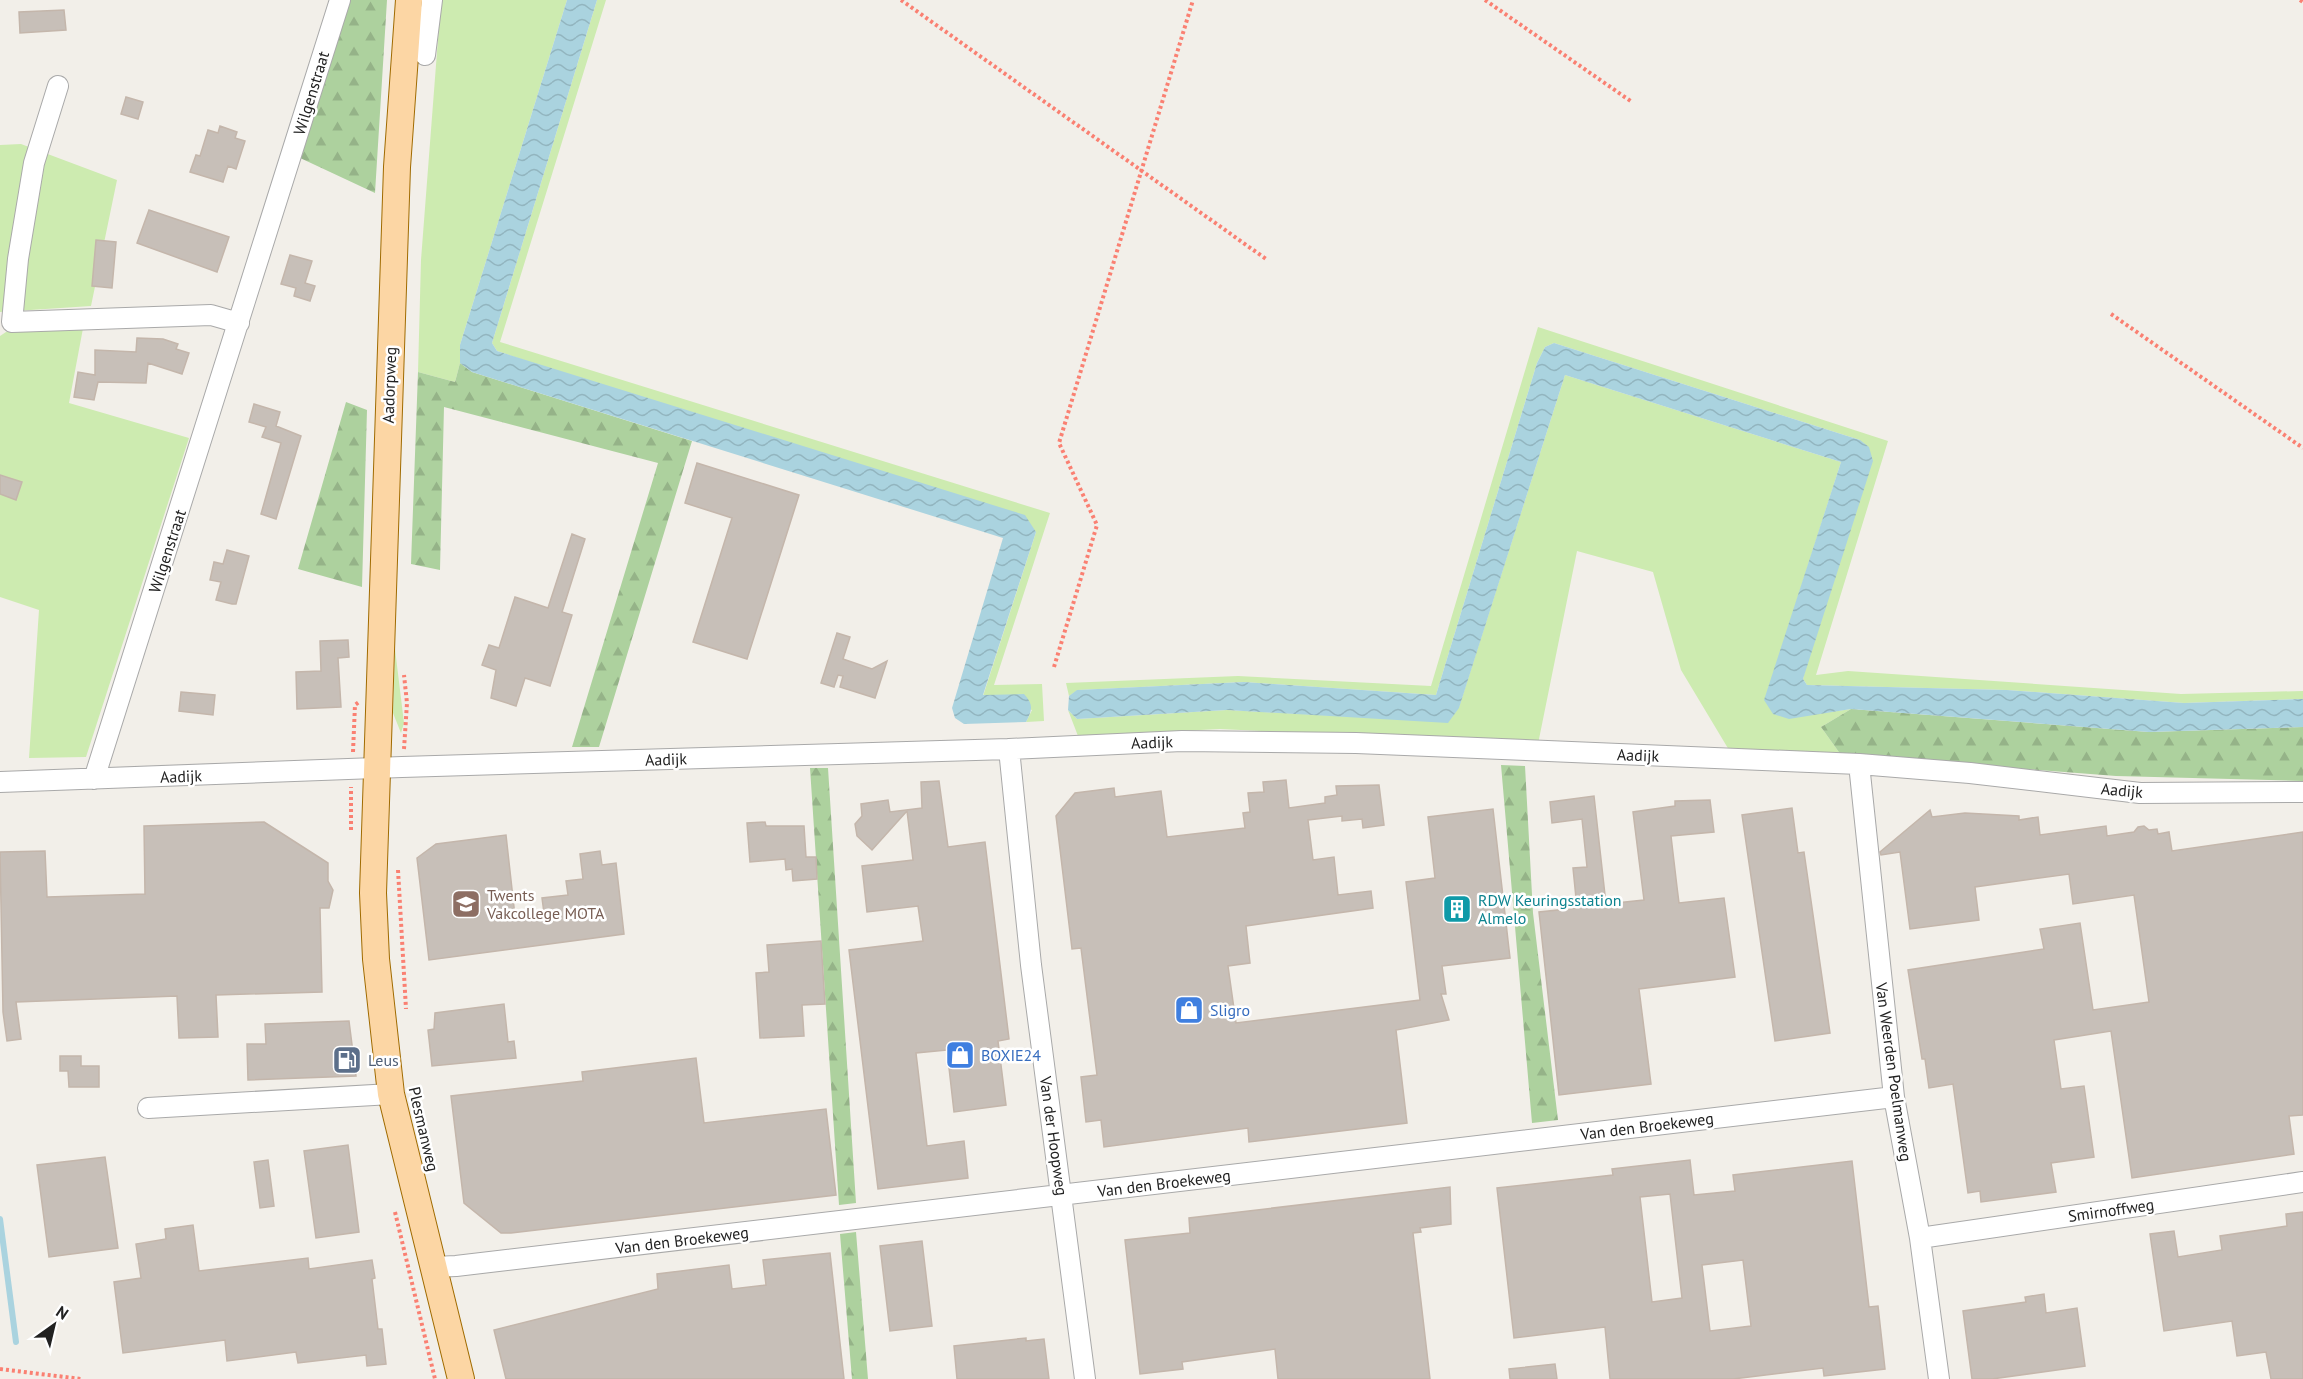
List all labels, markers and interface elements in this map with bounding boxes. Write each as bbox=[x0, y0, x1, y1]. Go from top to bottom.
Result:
street label: Wilgenstraat bbox=[289, 48, 333, 137]
street label: Aadorpweg bbox=[378, 346, 400, 424]
street label: Wilgenstraat bbox=[144, 506, 190, 595]
street label: Aadijk bbox=[1131, 731, 1174, 753]
street label: Aadijk bbox=[1617, 744, 1660, 766]
street label: Aadijk bbox=[645, 748, 688, 770]
street label: Aadijk bbox=[160, 765, 203, 787]
street label: Aadijk bbox=[2100, 778, 2144, 802]
place label: Twents Vakcollege MOTA bbox=[486, 885, 605, 923]
school or university icon: Twents Vakcollege MOTA bbox=[450, 888, 482, 920]
place label: RDW Keuringsstation Almelo bbox=[1478, 890, 1621, 928]
building icon: RDW Keuringsstation Almelo bbox=[1441, 893, 1473, 925]
street label: Van Weerden Poelmanweg bbox=[1871, 980, 1916, 1163]
shop icon: Sligro bbox=[1173, 994, 1205, 1026]
place label: Sligro bbox=[1210, 1000, 1250, 1020]
shop icon: BOXIE24 bbox=[944, 1039, 976, 1071]
fuel station icon: Leus bbox=[331, 1044, 363, 1076]
place label: BOXIE24 bbox=[981, 1045, 1041, 1065]
place label: Leus bbox=[368, 1050, 399, 1070]
street label: Van der Hoopweg bbox=[1036, 1074, 1072, 1197]
street label: Plesmanweg bbox=[405, 1085, 443, 1173]
street label: Van den Broekeweg bbox=[1578, 1108, 1715, 1144]
street label: Van den Broekeweg bbox=[1095, 1165, 1232, 1201]
street label: Smirnoffweg bbox=[2067, 1194, 2155, 1226]
street label: Van den Broekeweg bbox=[613, 1222, 750, 1258]
north arrow bbox=[24, 1295, 84, 1355]
text: N bbox=[52, 1301, 72, 1324]

